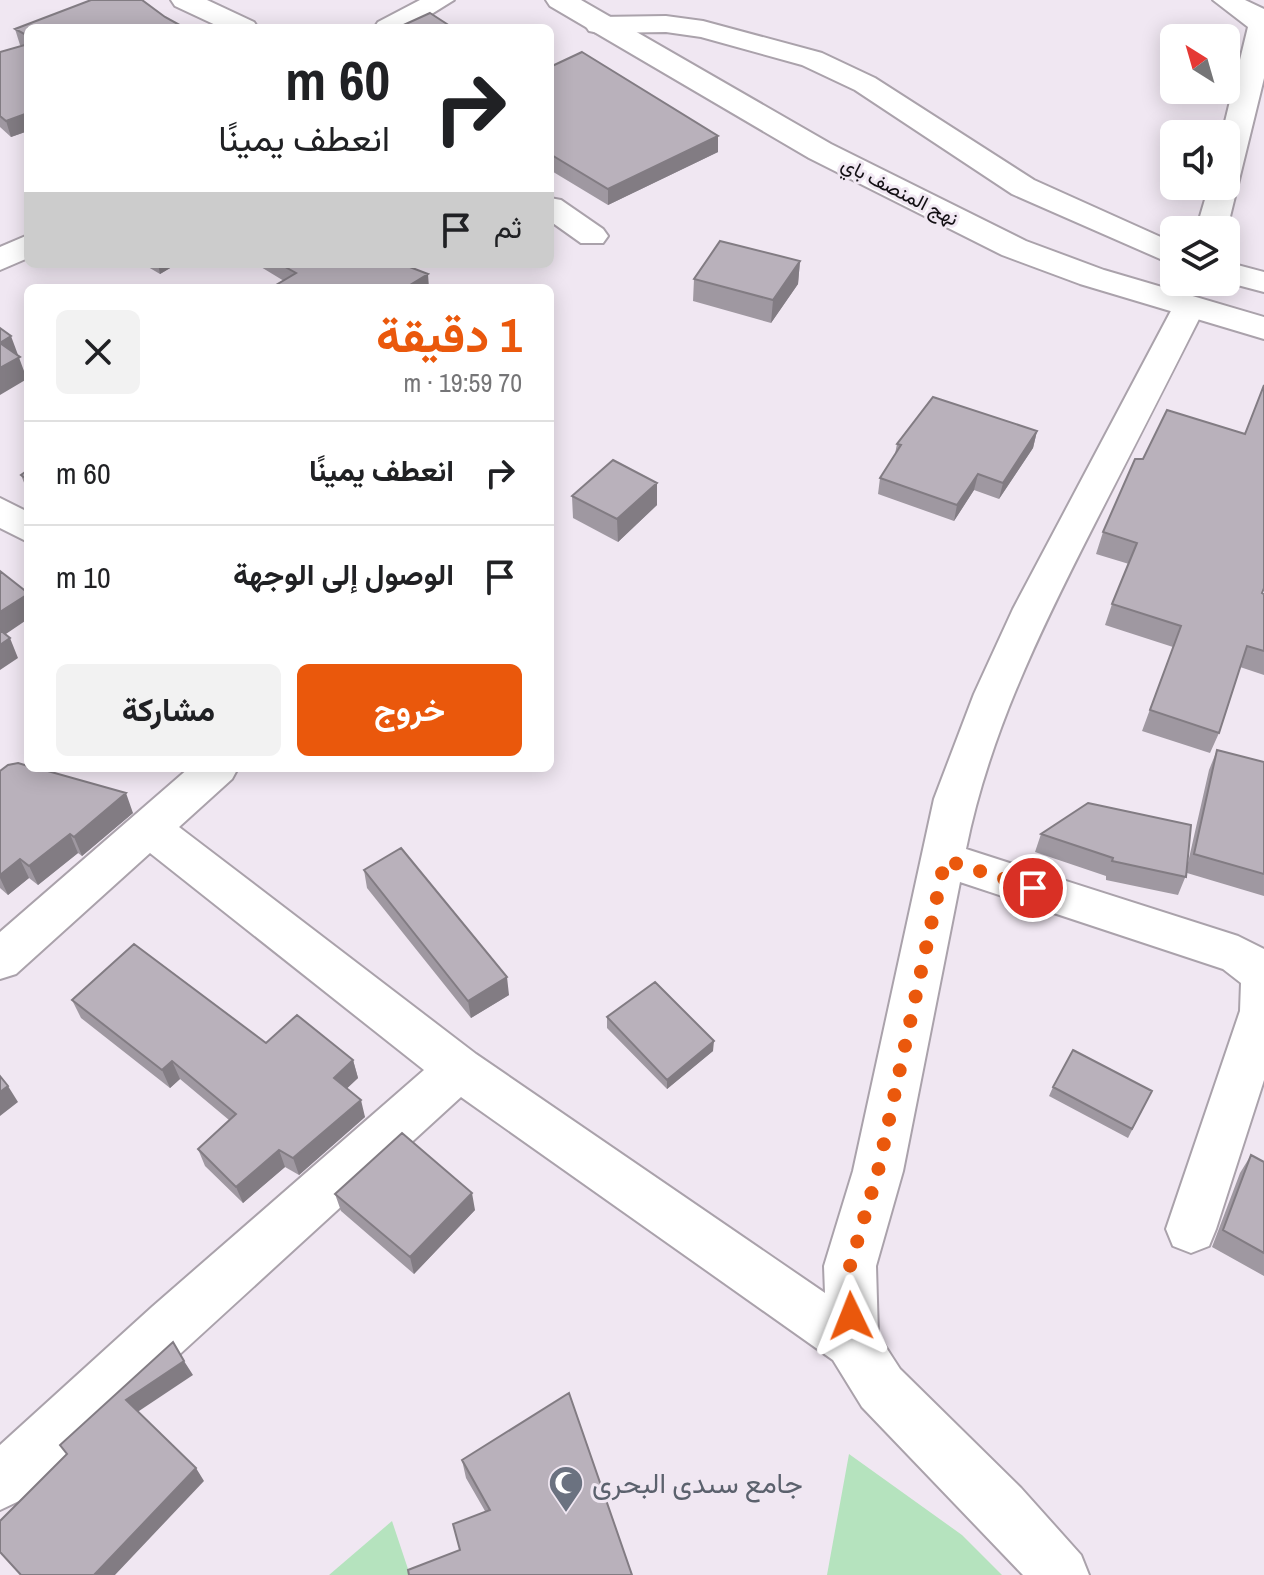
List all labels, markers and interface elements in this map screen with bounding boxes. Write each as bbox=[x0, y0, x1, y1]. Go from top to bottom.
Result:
north arrow bbox=[1160, 24, 1240, 104]
map controls bbox=[1160, 24, 1240, 296]
text: 60 m bbox=[285, 42, 390, 117]
icon: right bbox=[418, 56, 522, 160]
text: انعطف يمينًا bbox=[218, 114, 390, 162]
button: sound bbox=[1160, 120, 1240, 200]
street label: نهج المنصف باي bbox=[835, 149, 963, 235]
text: ثم bbox=[494, 207, 522, 247]
icon: arrive bbox=[434, 208, 478, 252]
button: layers bbox=[1160, 216, 1240, 296]
text: 1 دقيقة bbox=[376, 302, 522, 367]
button: close bbox=[56, 310, 140, 394]
text: 70 m · 19:59 bbox=[403, 365, 522, 400]
text: انعطف يمينًا bbox=[309, 450, 454, 490]
icon: right bbox=[478, 451, 522, 495]
text: 60 m bbox=[56, 453, 111, 493]
text: الوصول إلى الوجهة bbox=[233, 554, 454, 594]
icon: arrive bbox=[478, 555, 522, 599]
text: 10 m bbox=[56, 557, 111, 597]
button: مشاركة bbox=[56, 664, 281, 756]
button: خروج bbox=[297, 664, 522, 756]
pin bbox=[999, 854, 1067, 922]
icon: arrive bbox=[1011, 866, 1055, 910]
position arrow bbox=[809, 1274, 893, 1358]
mosque icon: جامع سىدى البحرى bbox=[547, 1464, 585, 1514]
place label: جامع سىدى البحرى bbox=[592, 1464, 803, 1503]

